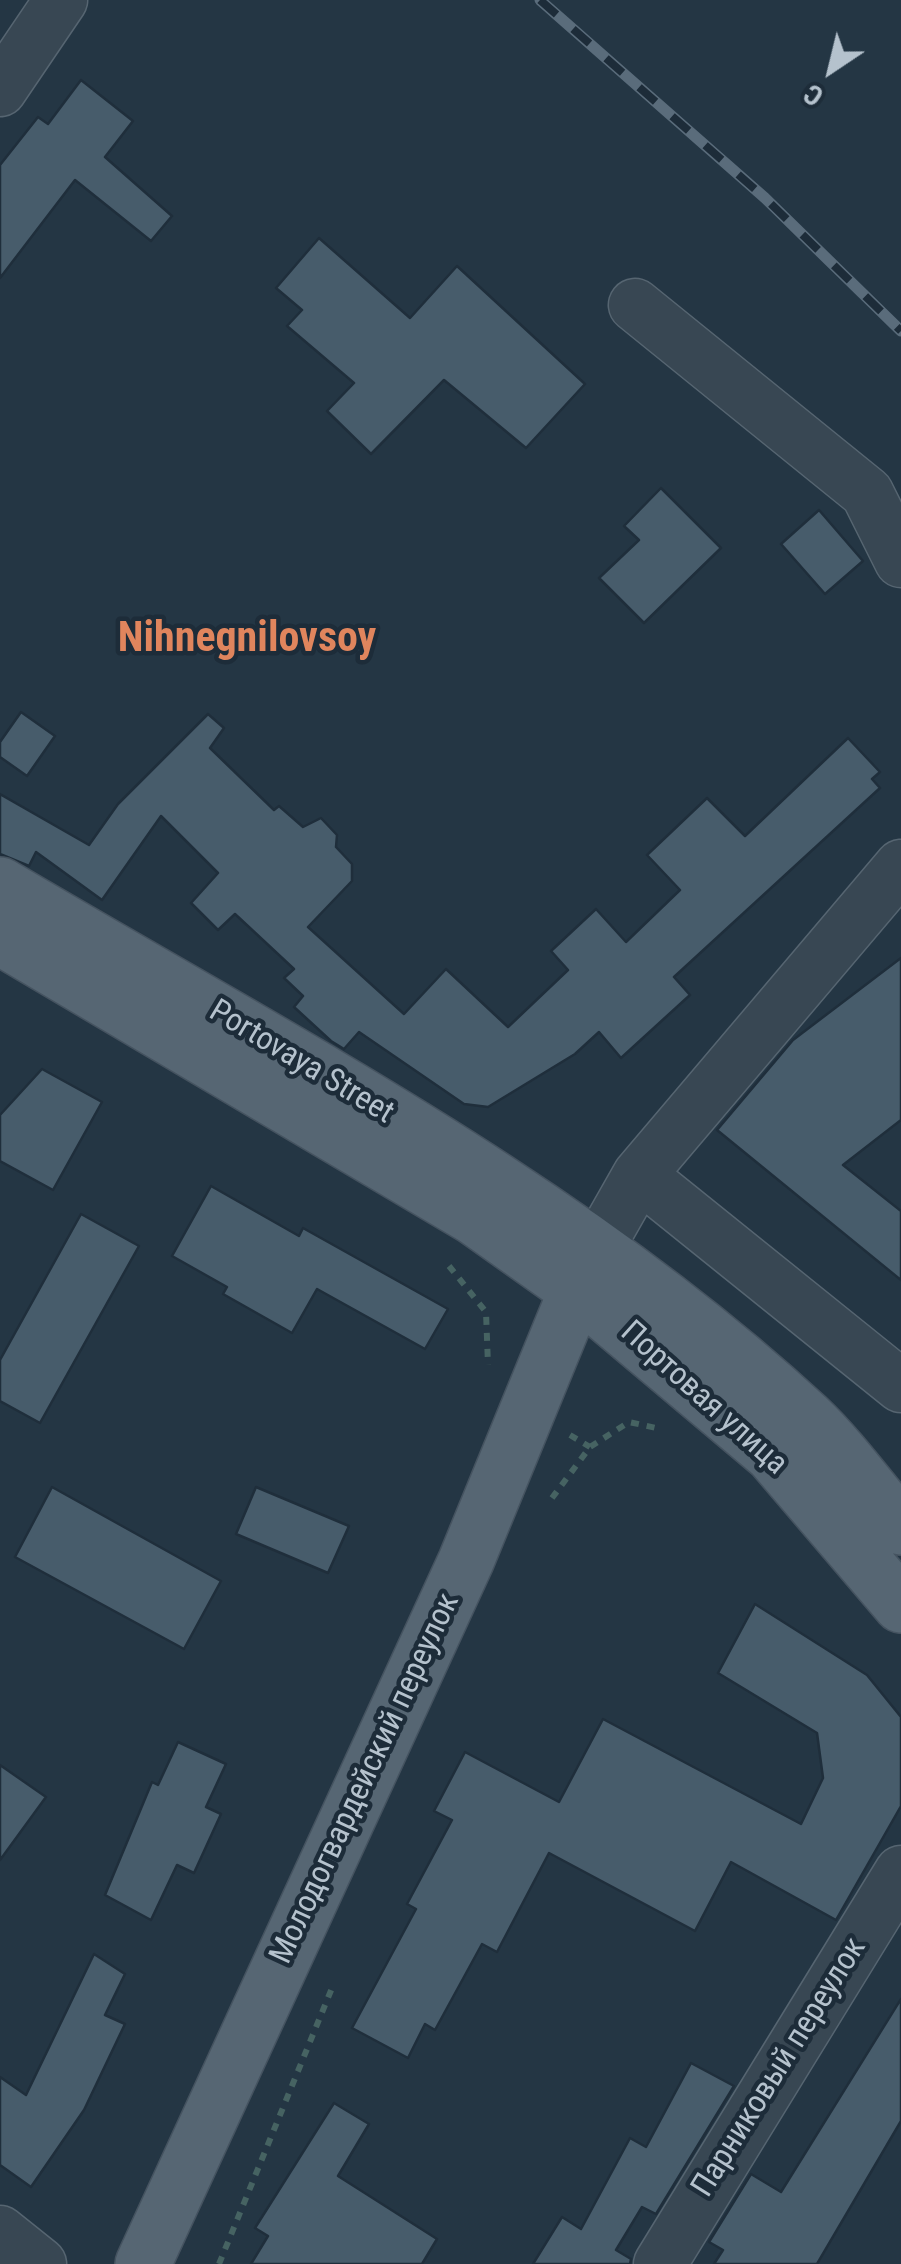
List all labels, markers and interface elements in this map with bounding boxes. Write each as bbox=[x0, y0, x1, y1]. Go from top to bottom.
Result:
north arrow bbox=[781, 20, 881, 120]
text: С bbox=[798, 77, 830, 113]
district label: Nihnegnilovsoy bbox=[118, 615, 376, 665]
street label: Portovaya Street bbox=[202, 993, 400, 1133]
street label: Портовая улица bbox=[612, 1314, 794, 1484]
street label: Молодогвардейский переулок bbox=[263, 1588, 469, 1970]
street label: Парниковый переулок bbox=[685, 1931, 875, 2205]

